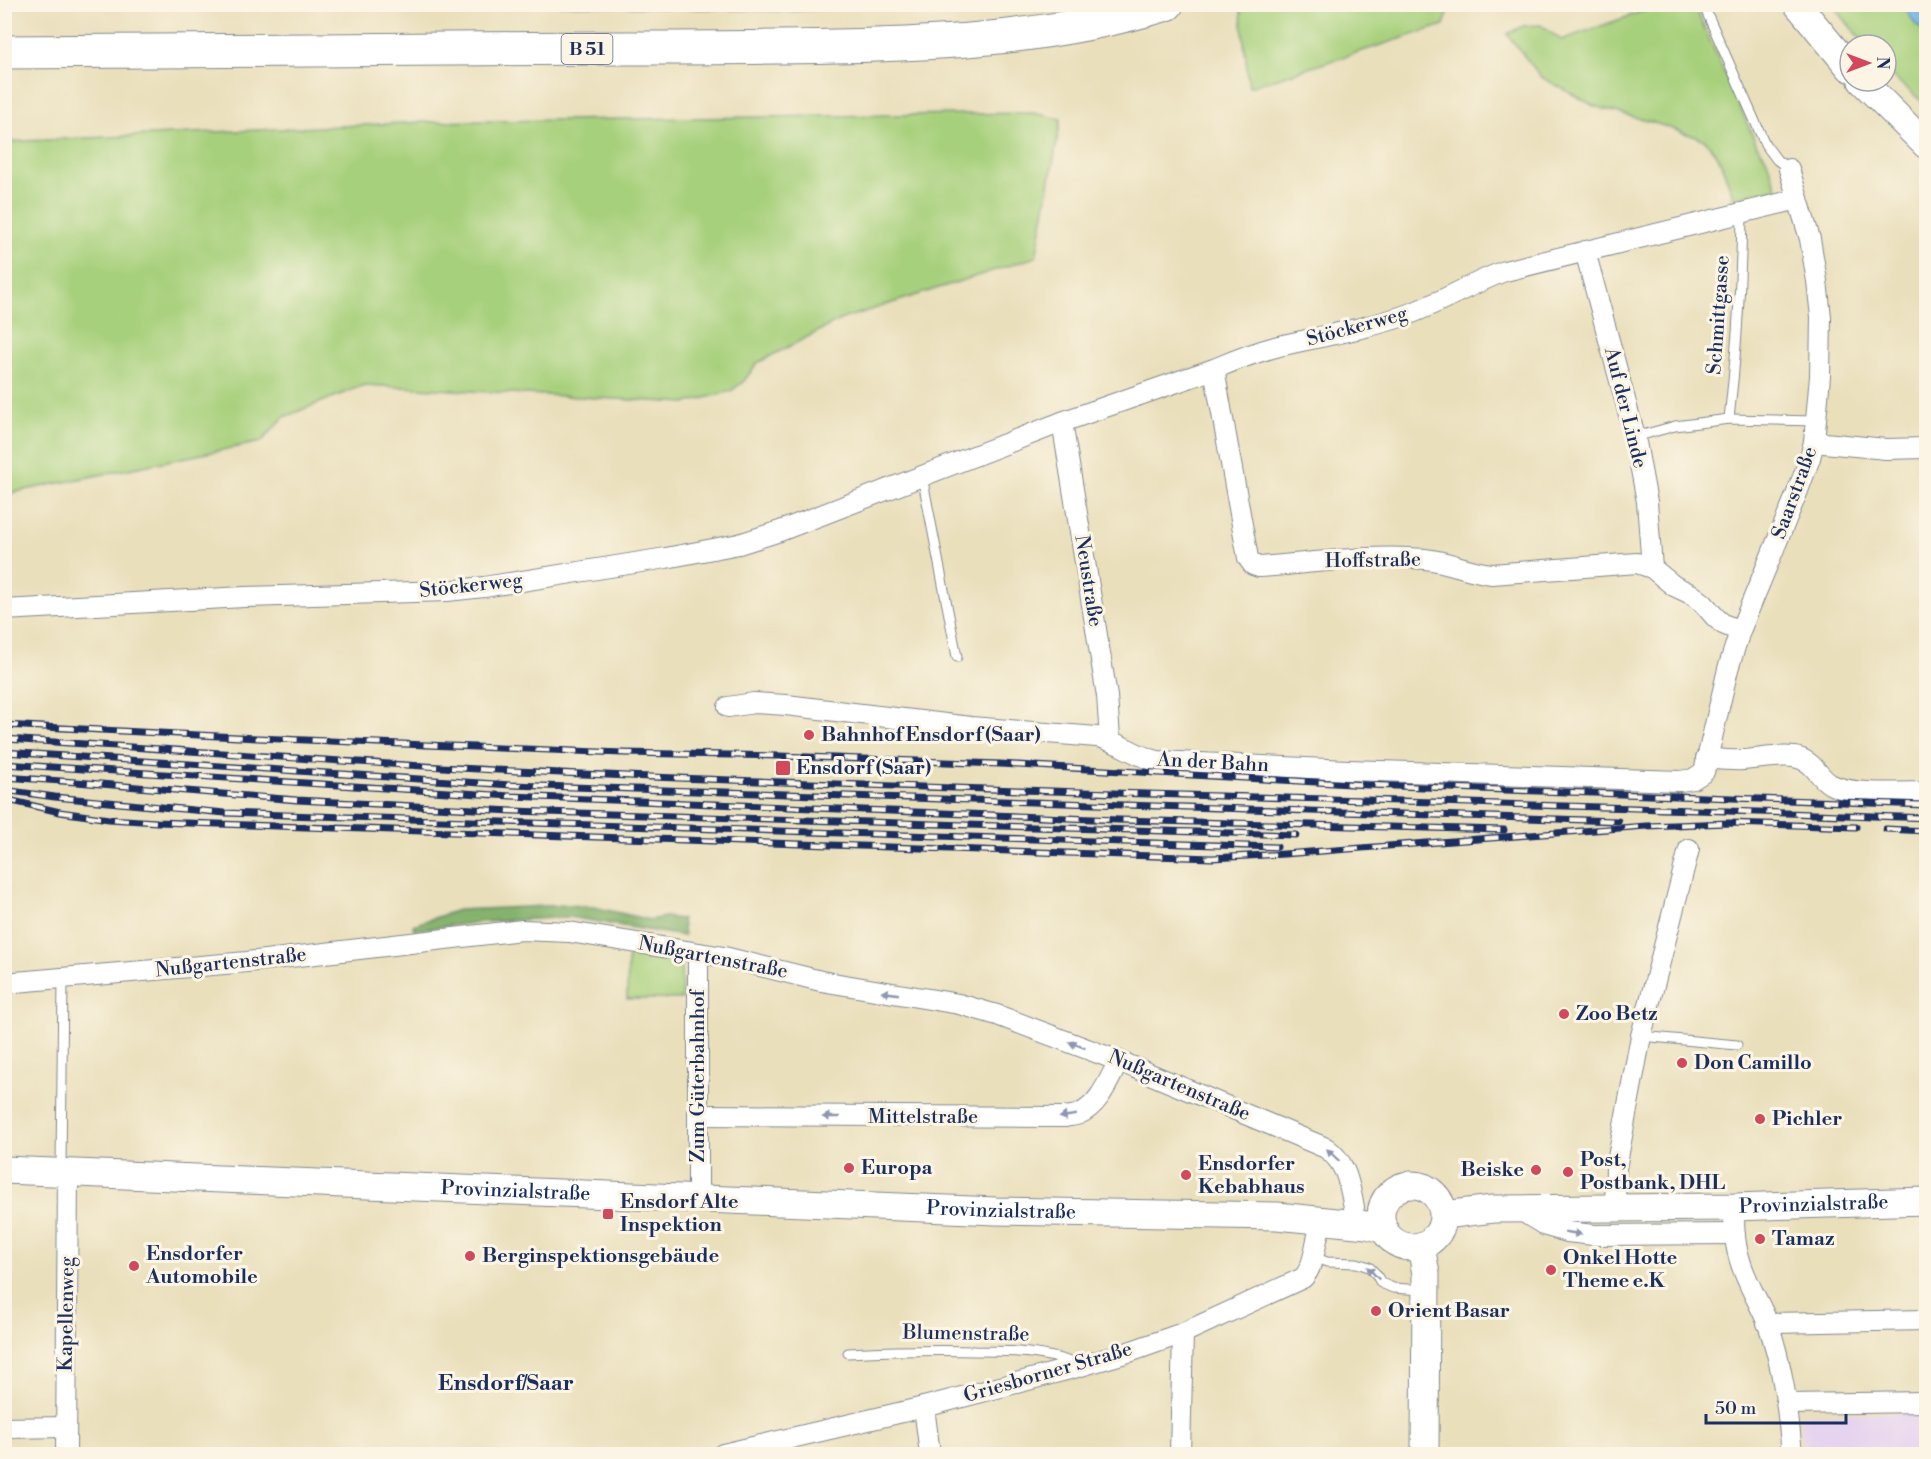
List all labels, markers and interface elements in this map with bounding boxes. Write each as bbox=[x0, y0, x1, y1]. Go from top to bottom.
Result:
north arrow bbox=[1838, 33, 1898, 93]
road number: B 51 bbox=[562, 34, 612, 64]
text: N bbox=[1872, 57, 1892, 70]
street label: Schmittgasse bbox=[1702, 255, 1736, 375]
street label: Stöckerweg bbox=[1304, 301, 1411, 352]
street label: Auf der Linde bbox=[1598, 344, 1652, 471]
street label: Saarstraße bbox=[1767, 443, 1823, 543]
street label: Neustraße bbox=[1068, 534, 1108, 628]
street label: Hoffstraße bbox=[1325, 548, 1421, 574]
street label: Stöckerweg bbox=[418, 568, 524, 604]
place label: Bahnhof Ensdorf (Saar) bbox=[821, 723, 1041, 748]
marker: Bahnhof Ensdorf (Saar) bbox=[802, 728, 816, 742]
street label: An der Bahn bbox=[1155, 748, 1270, 778]
place label: Ensdorf (Saar) bbox=[796, 756, 931, 781]
marker: Ensdorf (Saar) bbox=[774, 759, 792, 777]
street label: Nußgartenstraße bbox=[636, 931, 790, 985]
street label: Nußgartenstraße bbox=[154, 943, 308, 983]
one-way arrow bbox=[880, 988, 899, 997]
street label: Zum Güterbahnhof bbox=[686, 989, 711, 1163]
place label: Zoo Betz bbox=[1576, 1002, 1658, 1027]
marker: Zoo Betz bbox=[1557, 1007, 1571, 1021]
one-way arrow bbox=[1068, 1040, 1086, 1049]
street label: Nußgartenstraße bbox=[1104, 1045, 1254, 1127]
place label: Don Camillo bbox=[1694, 1051, 1812, 1076]
marker: Don Camillo bbox=[1675, 1056, 1689, 1070]
street label: Mittelstraße bbox=[868, 1105, 978, 1130]
place label: Pichler bbox=[1772, 1107, 1842, 1132]
one-way arrow bbox=[821, 1112, 840, 1121]
one-way arrow bbox=[1058, 1112, 1077, 1121]
marker: Pichler bbox=[1753, 1112, 1767, 1126]
one-way arrow bbox=[1325, 1148, 1340, 1162]
place label: Post, Postbank, DHL bbox=[1580, 1148, 1725, 1196]
place label: Ensdorfer Kebabhaus bbox=[1198, 1152, 1305, 1200]
place label: Europa bbox=[861, 1156, 933, 1181]
place label: Beiske bbox=[1461, 1158, 1524, 1183]
marker: Europa bbox=[842, 1161, 856, 1175]
marker: Beiske bbox=[1529, 1163, 1543, 1177]
marker: Post, Postbank, DHL bbox=[1561, 1165, 1575, 1179]
marker: Ensdorfer Kebabhaus bbox=[1179, 1168, 1193, 1182]
street label: Provinzialstraße bbox=[440, 1176, 591, 1207]
place label: Ensdorf Alte Inspektion bbox=[620, 1190, 739, 1238]
street label: Provinzialstraße bbox=[1738, 1190, 1889, 1219]
street label: Provinzialstraße bbox=[926, 1196, 1076, 1225]
marker: Ensdorf Alte Inspektion bbox=[601, 1207, 615, 1221]
place label: Tamaz bbox=[1772, 1227, 1834, 1252]
one-way arrow bbox=[1564, 1228, 1583, 1237]
marker: Tamaz bbox=[1753, 1232, 1767, 1246]
place label: Ensdorfer Automobile bbox=[145, 1242, 258, 1290]
place label: Berginspektionsgebäude bbox=[482, 1244, 719, 1269]
place label: Onkel Hotte Theme e.K bbox=[1563, 1246, 1678, 1294]
marker: Berginspektionsgebäude bbox=[463, 1249, 477, 1263]
street label: Kapellenweg bbox=[53, 1256, 81, 1372]
marker: Ensdorfer Automobile bbox=[127, 1259, 141, 1273]
marker: Onkel Hotte Theme e.K bbox=[1544, 1263, 1558, 1277]
one-way arrow bbox=[1366, 1266, 1380, 1280]
place label: Orient Basar bbox=[1388, 1299, 1510, 1324]
marker: Orient Basar bbox=[1369, 1304, 1383, 1318]
street label: Blumenstraße bbox=[901, 1320, 1030, 1348]
street label: Griesborner Straße bbox=[961, 1337, 1135, 1409]
district label: Ensdorf/Saar bbox=[438, 1370, 574, 1397]
scale bar bbox=[1706, 1387, 1846, 1425]
text: 50 m bbox=[1715, 1397, 1757, 1420]

